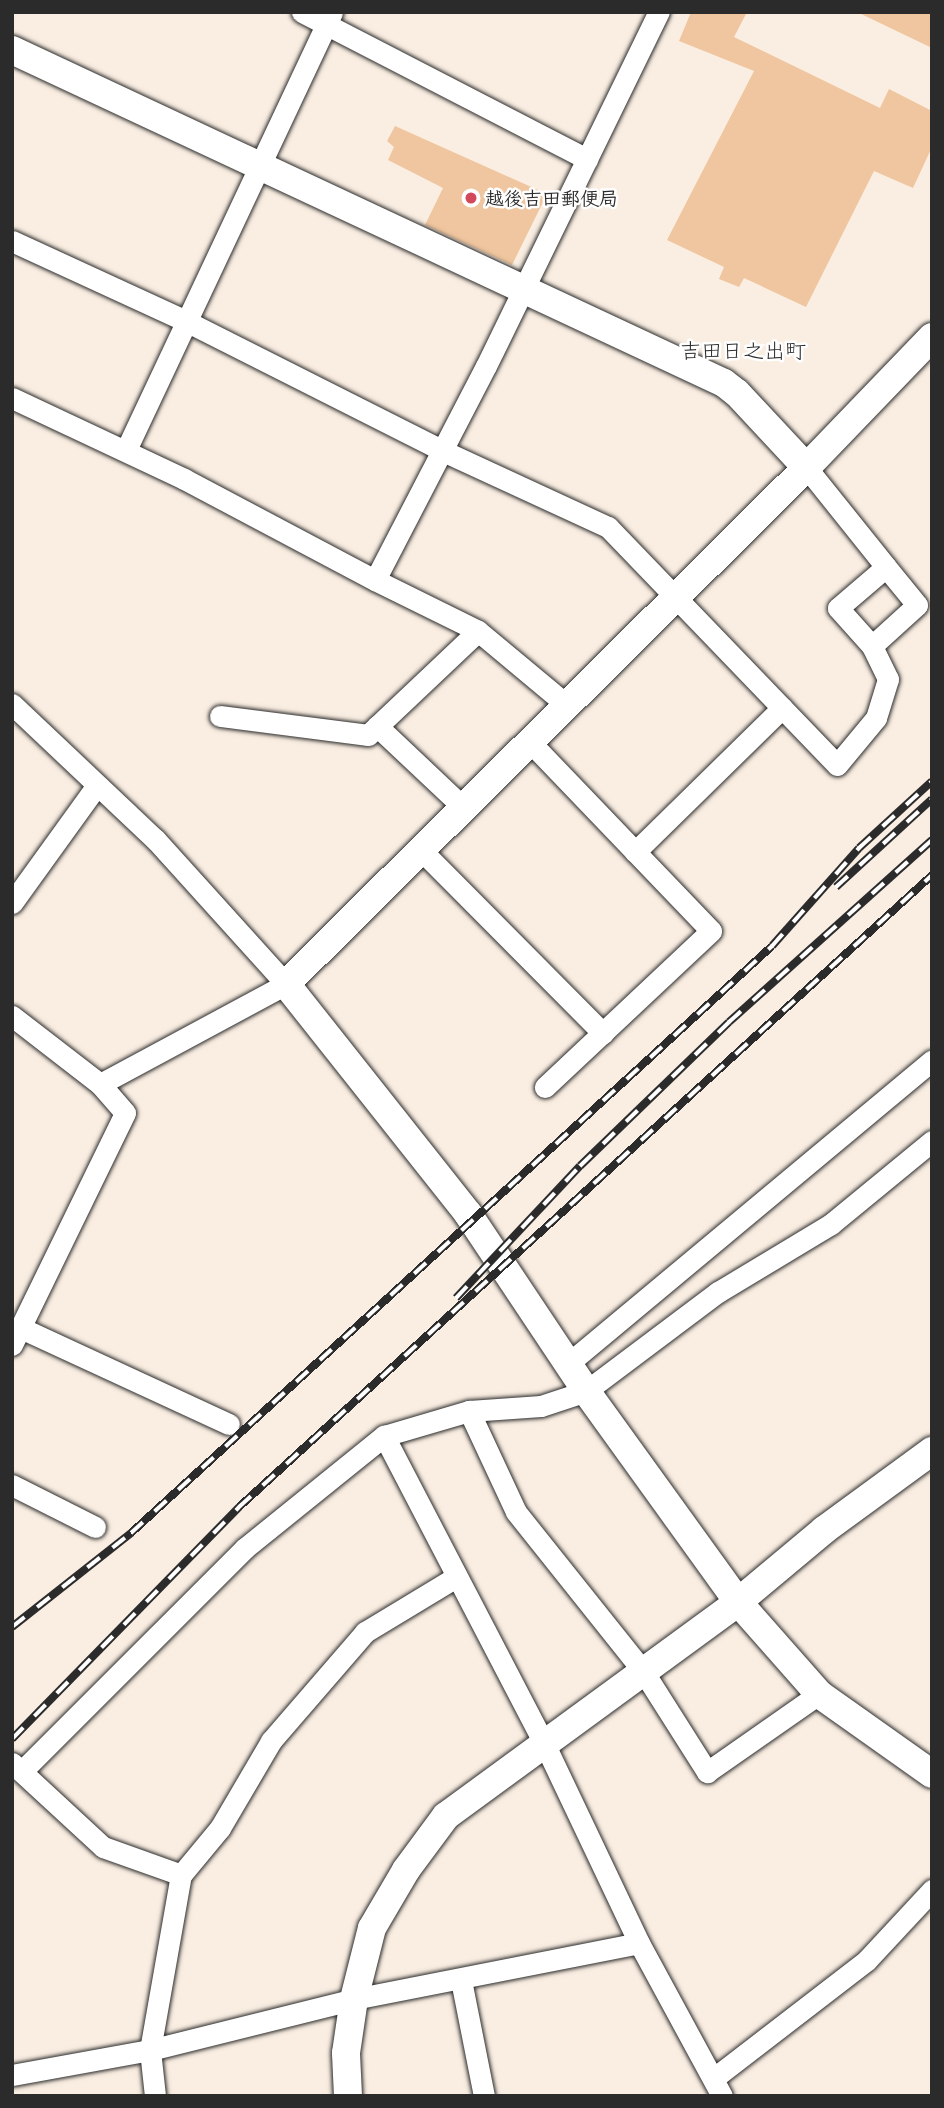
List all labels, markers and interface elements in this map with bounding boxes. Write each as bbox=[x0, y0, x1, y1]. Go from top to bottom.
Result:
place label: 越後吉田郵便局 bbox=[485, 187, 618, 209]
marker: 越後吉田郵便局 bbox=[463, 190, 479, 206]
district label: 吉田日之出町 bbox=[680, 336, 806, 362]

